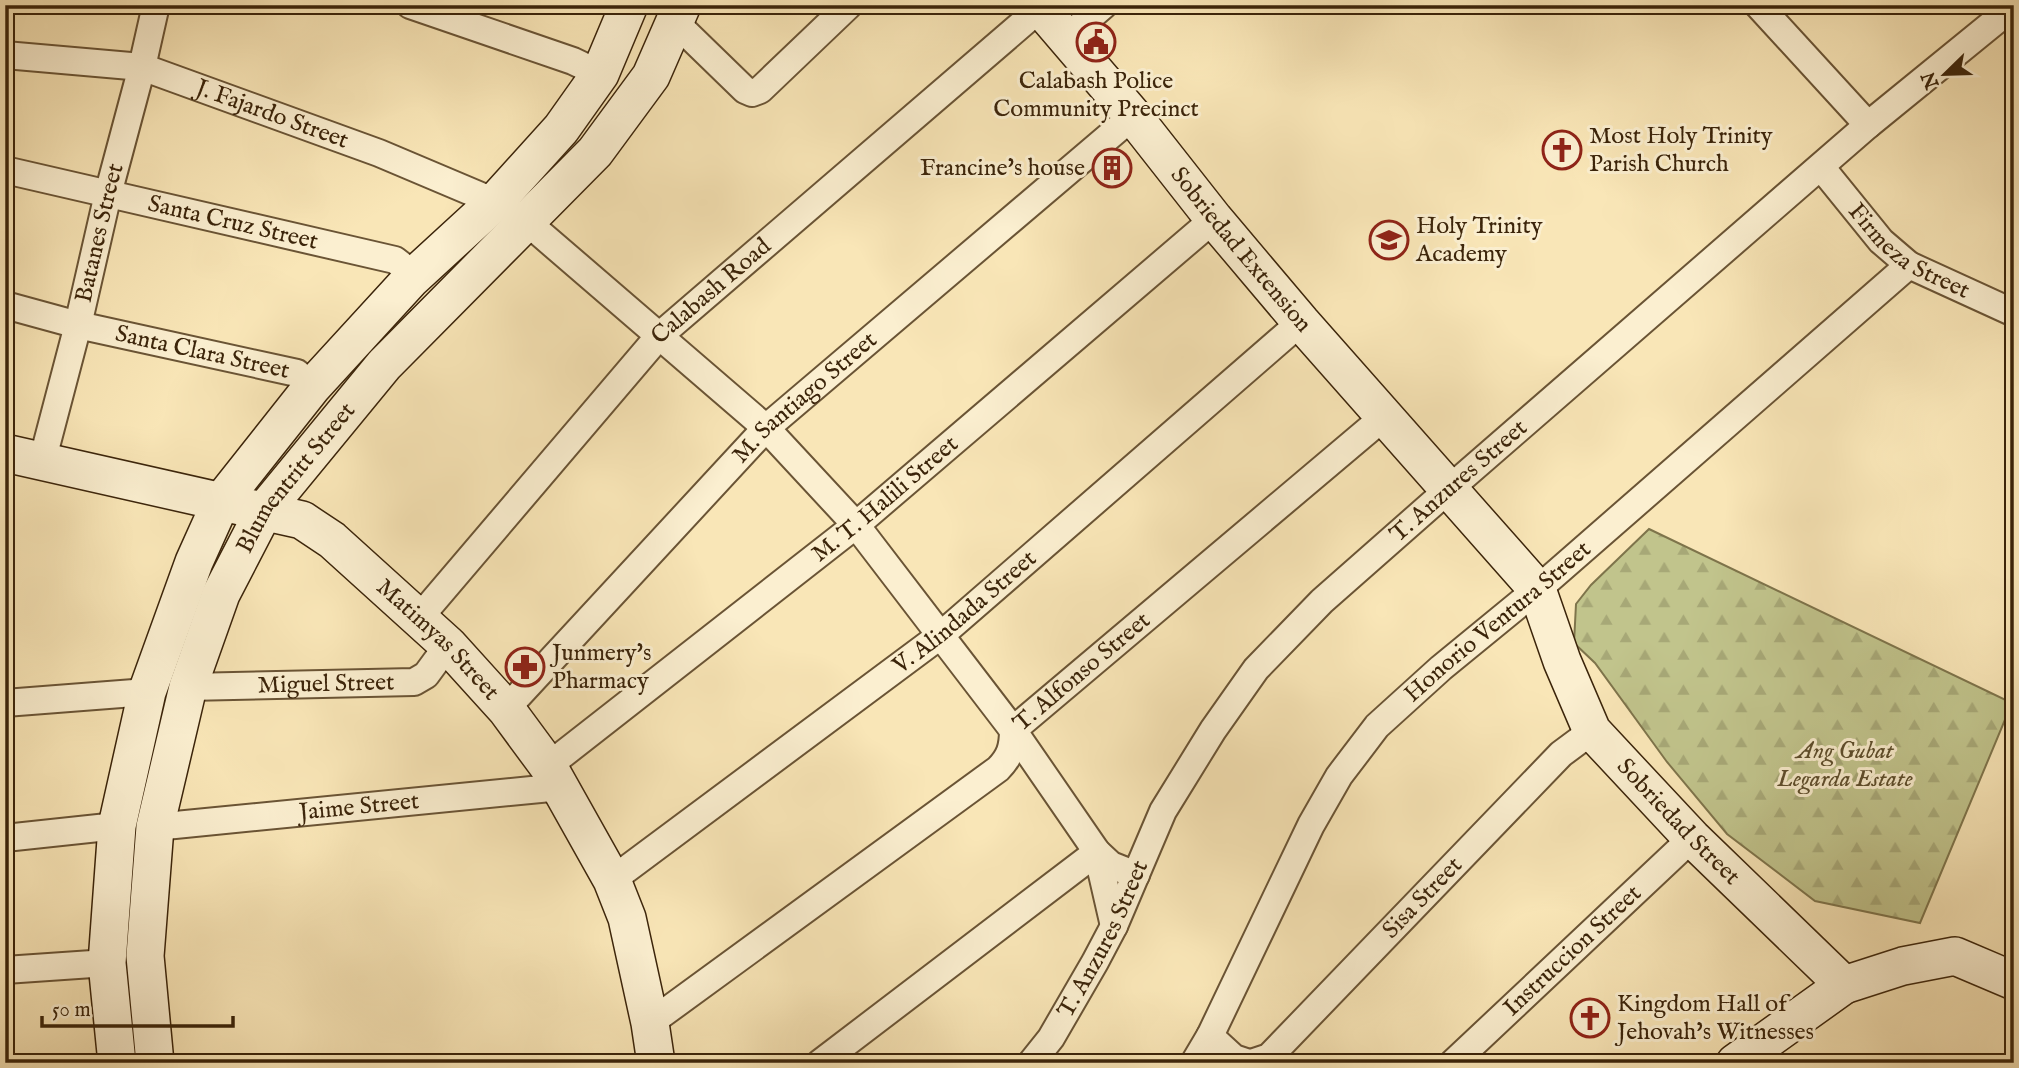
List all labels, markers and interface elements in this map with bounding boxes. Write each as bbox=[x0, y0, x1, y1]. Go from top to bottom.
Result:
public building icon: Calabash Police Community Precinct bbox=[1075, 21, 1117, 63]
north arrow bbox=[1910, 38, 1980, 108]
place label: Calabash Police Community Precinct bbox=[993, 66, 1199, 125]
text: N bbox=[1917, 67, 1946, 93]
street label: J. Fajardo Street bbox=[189, 71, 353, 156]
place label: Most Holy Trinity Parish Church bbox=[1589, 121, 1773, 180]
church icon: Most Holy Trinity Parish Church bbox=[1541, 129, 1583, 171]
building icon: Francine's house bbox=[1091, 147, 1133, 189]
place label: Francine's house bbox=[920, 153, 1085, 184]
street label: Batanes Street bbox=[68, 160, 131, 306]
street label: Sobriedad Extension bbox=[1163, 161, 1319, 339]
street label: Santa Cruz Street bbox=[145, 188, 321, 257]
street label: Firmeza Street bbox=[1841, 197, 1975, 306]
place label: Holy Trinity Academy bbox=[1415, 211, 1543, 270]
school or university icon: Holy Trinity Academy bbox=[1368, 219, 1410, 261]
street label: Calabash Road bbox=[645, 231, 778, 351]
street label: Santa Clara Street bbox=[112, 318, 292, 386]
street label: M. Santiago Street bbox=[725, 325, 884, 470]
street label: Blumentritt Street bbox=[229, 396, 362, 559]
street label: T. Anzures Street bbox=[1383, 413, 1534, 549]
street label: M. T. Halili Street bbox=[805, 429, 965, 569]
street label: Honorio Ventura Street bbox=[1398, 534, 1598, 709]
street label: V. Alindada Street bbox=[886, 543, 1043, 682]
street label: Matimyas Street bbox=[370, 572, 506, 707]
street label: T. Alfonso Street bbox=[1007, 605, 1157, 739]
place label: Junmery's Pharmacy bbox=[549, 638, 651, 697]
pharmacy icon: Junmery's Pharmacy bbox=[504, 646, 546, 688]
street label: Miguel Street bbox=[257, 667, 395, 701]
park label: Ang Gubat Legarda Estate bbox=[1776, 736, 1913, 795]
street label: Sobriedad Street bbox=[1610, 752, 1747, 892]
street label: Jaime Street bbox=[295, 786, 420, 829]
street label: Sisa Street bbox=[1376, 850, 1469, 945]
street label: T. Anzures Street bbox=[1050, 856, 1156, 1024]
street label: Instruccion Street bbox=[1497, 878, 1648, 1023]
scale bar bbox=[42, 984, 233, 1028]
place label: Kingdom Hall of Jehovah's Witnesses bbox=[1614, 989, 1814, 1048]
text: 50 m bbox=[52, 997, 91, 1024]
church icon: Kingdom Hall of Jehovah's Witnesses bbox=[1569, 997, 1611, 1039]

